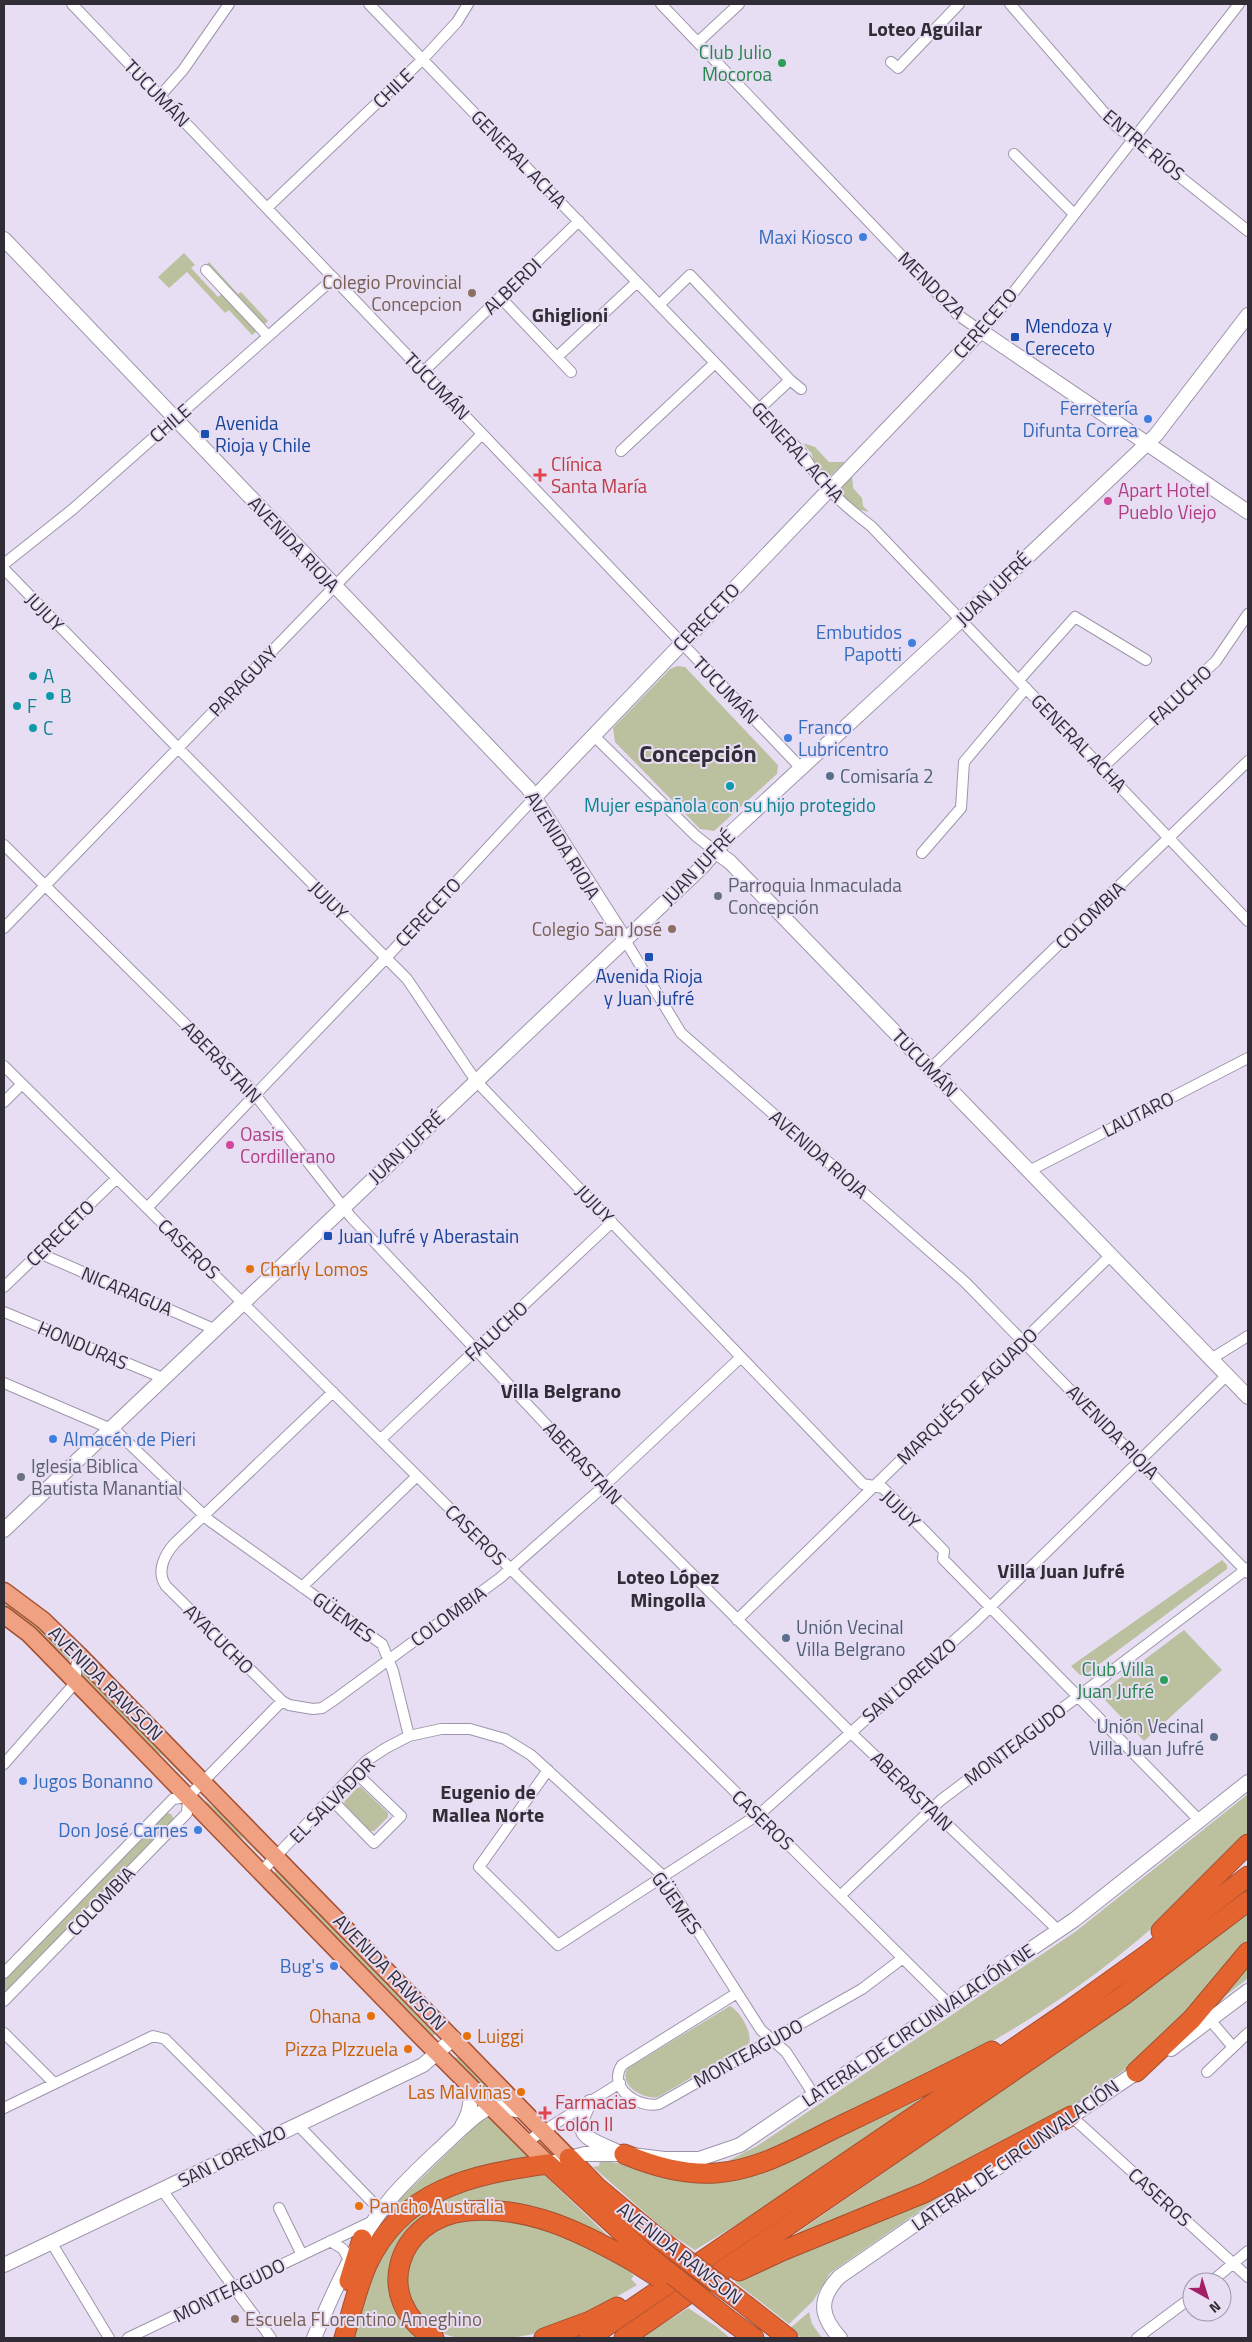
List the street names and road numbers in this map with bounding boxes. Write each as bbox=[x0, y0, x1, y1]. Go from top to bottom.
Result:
street label: TUCUMÁN bbox=[117, 52, 197, 133]
street label: CHILE bbox=[366, 61, 420, 115]
street label: ENTRE RÍOS bbox=[1097, 102, 1192, 188]
street label: GENERAL ACHA bbox=[465, 103, 574, 215]
street label: MENDOZA bbox=[892, 244, 973, 325]
street label: ALBERDI bbox=[476, 250, 547, 321]
street label: CERECETO bbox=[945, 281, 1024, 365]
street label: TUCUMÁN bbox=[397, 345, 477, 426]
street label: GENERAL ACHA bbox=[745, 395, 852, 509]
street label: CHILE bbox=[142, 396, 197, 449]
street label: AVENIDA RIOJA bbox=[242, 489, 347, 598]
street label: JUAN JUFRÉ bbox=[948, 545, 1037, 632]
street label: CERECETO bbox=[665, 576, 746, 658]
street label: JUJUY bbox=[19, 585, 72, 639]
street label: PARAGUAY bbox=[201, 638, 285, 723]
street label: TUCUMÁN bbox=[686, 649, 766, 730]
street label: FALUCHO bbox=[1141, 658, 1218, 732]
street label: GENERAL ACHA bbox=[1025, 687, 1134, 799]
street label: AVENIDA RIOJA bbox=[519, 785, 608, 904]
street label: JUAN JUFRÉ bbox=[654, 822, 741, 911]
street label: CERECETO bbox=[388, 870, 468, 953]
street label: JUJUY bbox=[303, 873, 356, 926]
street label: COLOMBIA bbox=[1048, 874, 1131, 955]
street label: ABERASTAIN bbox=[176, 1014, 269, 1109]
street label: TUCUMÁN bbox=[885, 1022, 965, 1103]
street label: LAUTARO bbox=[1097, 1083, 1179, 1144]
street label: AVENIDA RIOJA bbox=[763, 1102, 875, 1205]
street label: JUAN JUFRÉ bbox=[361, 1103, 451, 1190]
street label: JUJUY bbox=[569, 1177, 622, 1231]
street label: CERECETO bbox=[19, 1192, 101, 1273]
street label: CASEROS bbox=[152, 1212, 227, 1286]
street label: NICARAGUA bbox=[77, 1258, 177, 1323]
street label: FALUCHO bbox=[457, 1294, 534, 1368]
street label: HONDURAS bbox=[33, 1312, 133, 1377]
street label: MARQUÉS DE AGUADO bbox=[889, 1320, 1044, 1471]
street label: AVENIDA RIOJA bbox=[1060, 1377, 1166, 1486]
street label: ABERASTAIN bbox=[537, 1415, 630, 1511]
street label: JUJUY bbox=[875, 1482, 928, 1535]
street label: CASEROS bbox=[439, 1497, 514, 1572]
street label: COLOMBIA bbox=[404, 1578, 492, 1653]
street label: GÜEMES bbox=[307, 1584, 382, 1649]
street label: AYACUCHO bbox=[178, 1597, 261, 1680]
street label: AVENIDA RAWSON bbox=[42, 1619, 170, 1747]
street label: SAN LORENZO bbox=[855, 1630, 962, 1729]
street label: MONTEAGUDO bbox=[957, 1695, 1072, 1792]
street label: ABERASTAIN bbox=[865, 1744, 960, 1837]
street label: EL SALVADOR bbox=[282, 1750, 381, 1849]
street label: CASEROS bbox=[726, 1783, 801, 1857]
street label: COLOMBIA bbox=[60, 1859, 141, 1942]
street label: GÜEMES bbox=[645, 1865, 710, 1940]
street label: AVENIDA RAWSON bbox=[327, 1907, 454, 2037]
street label: LATERAL DE CIRCUNVALACIÓN NE bbox=[796, 1936, 1040, 2114]
street label: MONTEAGUDO bbox=[688, 2010, 808, 2095]
street label: LATERAL DE CIRCUNVALACIÓN bbox=[905, 2072, 1124, 2238]
street label: SAN LORENZO bbox=[173, 2117, 291, 2194]
street label: CASEROS bbox=[1122, 2160, 1199, 2233]
street label: AVENIDA RAWSON bbox=[611, 2194, 749, 2311]
street label: MONTEAGUDO bbox=[168, 2250, 290, 2329]

